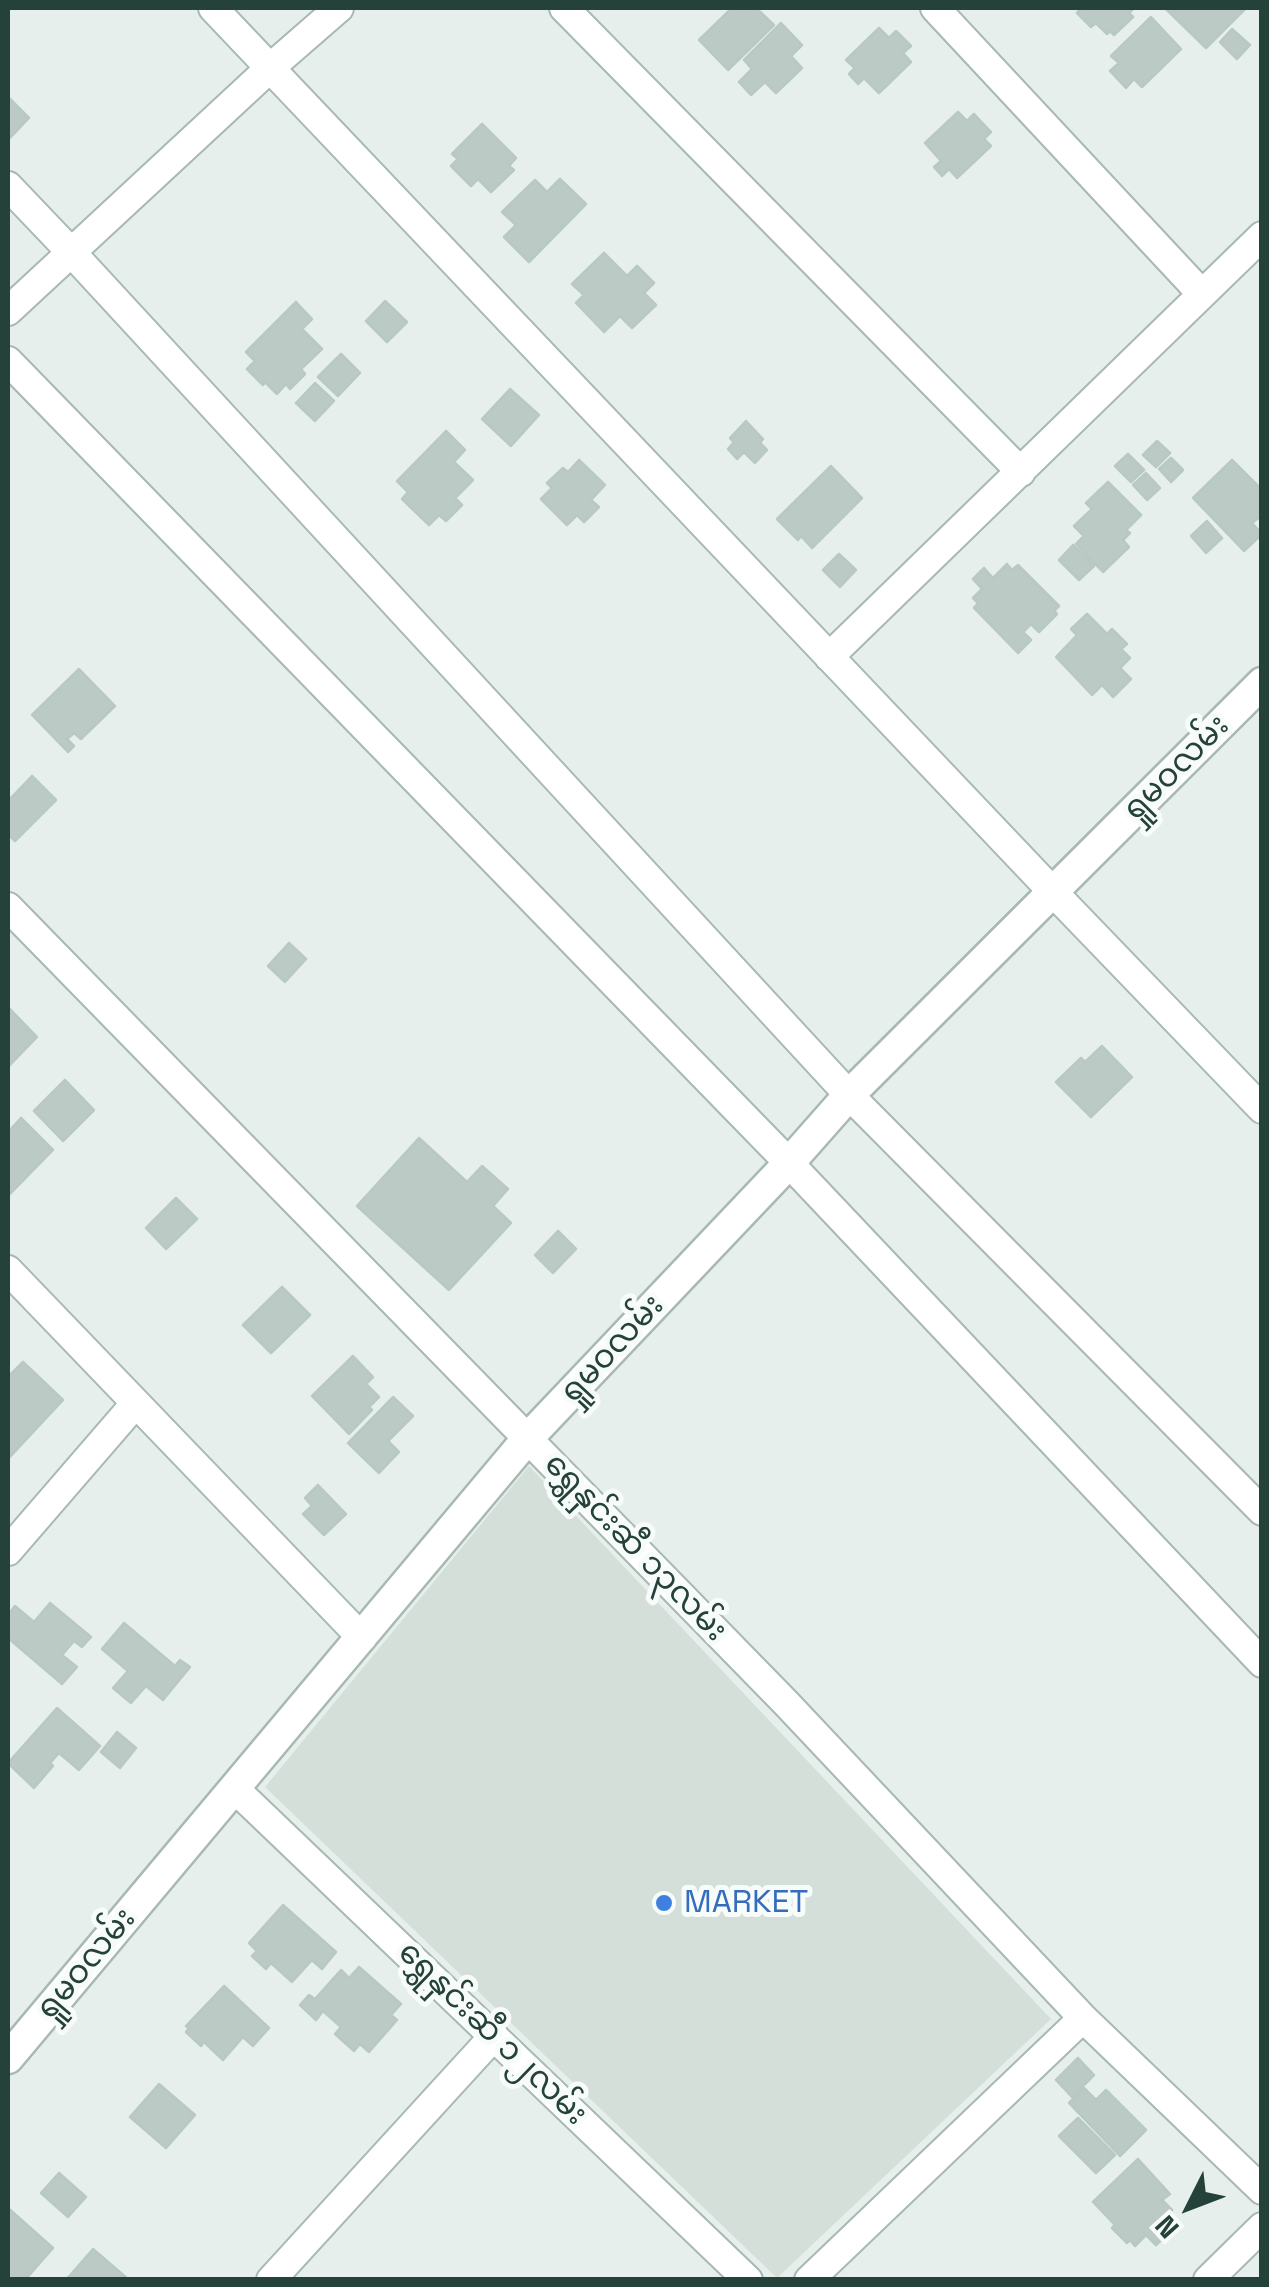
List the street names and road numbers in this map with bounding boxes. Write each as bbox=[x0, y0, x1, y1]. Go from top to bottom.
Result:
street label: ရှုမဝလမ်း bbox=[1114, 707, 1238, 831]
street label: ရှုမဝလမ်း bbox=[552, 1287, 672, 1413]
street label: ရွှေနှင်းဆီ ၁၃လမ်း bbox=[536, 1446, 734, 1650]
street label: ရှုမဝလမ်း bbox=[28, 1901, 144, 2029]
street label: ရွှေနှင်းဆီ ၁၂လမ်း bbox=[389, 1934, 595, 2134]

